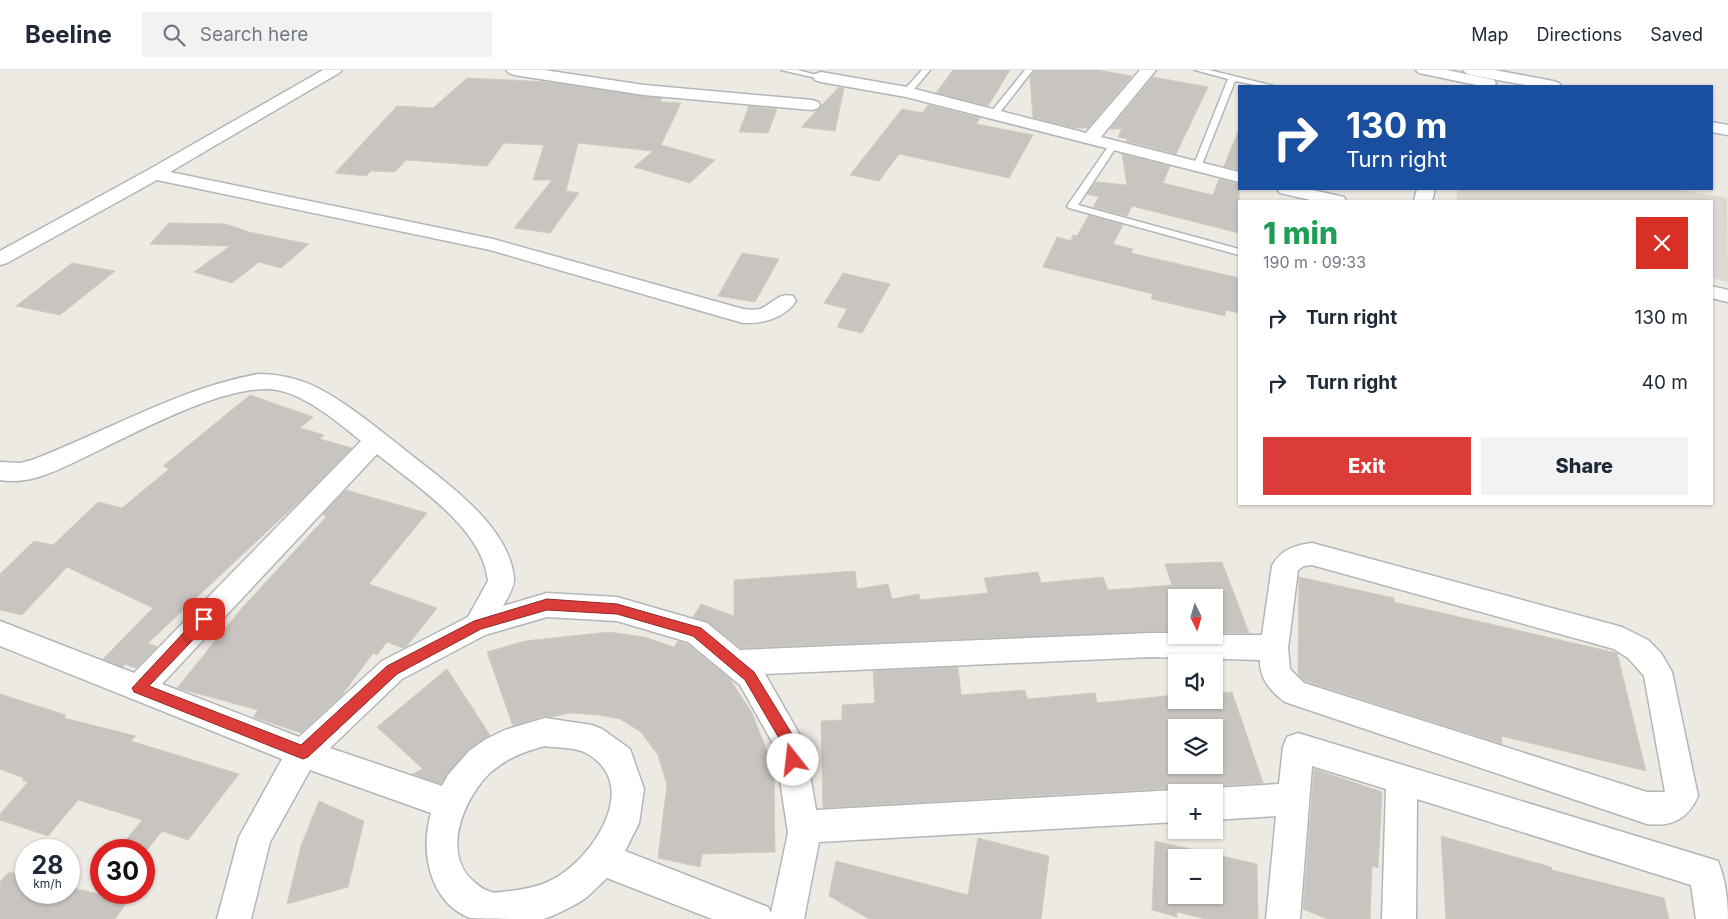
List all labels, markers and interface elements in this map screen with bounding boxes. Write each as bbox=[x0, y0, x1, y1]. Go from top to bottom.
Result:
search box bbox=[142, 12, 492, 57]
text: Beeline bbox=[25, 20, 112, 49]
icon: search bbox=[160, 21, 188, 49]
text: Search here bbox=[200, 23, 308, 46]
text: Map bbox=[1471, 24, 1509, 45]
text: Directions bbox=[1537, 24, 1622, 45]
text: Saved bbox=[1650, 24, 1703, 45]
text: 130 m bbox=[1346, 104, 1448, 146]
icon: right bbox=[1263, 105, 1328, 170]
text: Turn right bbox=[1346, 146, 1447, 172]
text: 1 min bbox=[1263, 215, 1338, 251]
button: close bbox=[1636, 217, 1688, 269]
text: 190 m · 09:33 bbox=[1263, 252, 1366, 272]
icon: right bbox=[1263, 304, 1291, 332]
text: Turn right bbox=[1306, 306, 1397, 329]
text: 130 m bbox=[1635, 306, 1688, 329]
icon: right bbox=[1263, 369, 1291, 397]
text: Turn right bbox=[1306, 371, 1397, 394]
text: 40 m bbox=[1642, 371, 1688, 394]
button: Exit bbox=[1263, 437, 1471, 495]
button: Share bbox=[1481, 437, 1688, 495]
north arrow bbox=[1168, 589, 1222, 644]
map controls bbox=[1168, 589, 1223, 904]
pin bbox=[183, 598, 225, 640]
icon: arrive bbox=[190, 605, 218, 633]
button: sound bbox=[1168, 654, 1223, 709]
button: layers bbox=[1168, 719, 1223, 774]
position arrow bbox=[766, 733, 818, 785]
button: + bbox=[1168, 784, 1223, 839]
speed limit sign: 30 bbox=[90, 839, 155, 904]
button: − bbox=[1168, 849, 1223, 904]
text: 28 bbox=[31, 850, 64, 880]
text: km/h bbox=[33, 876, 62, 891]

